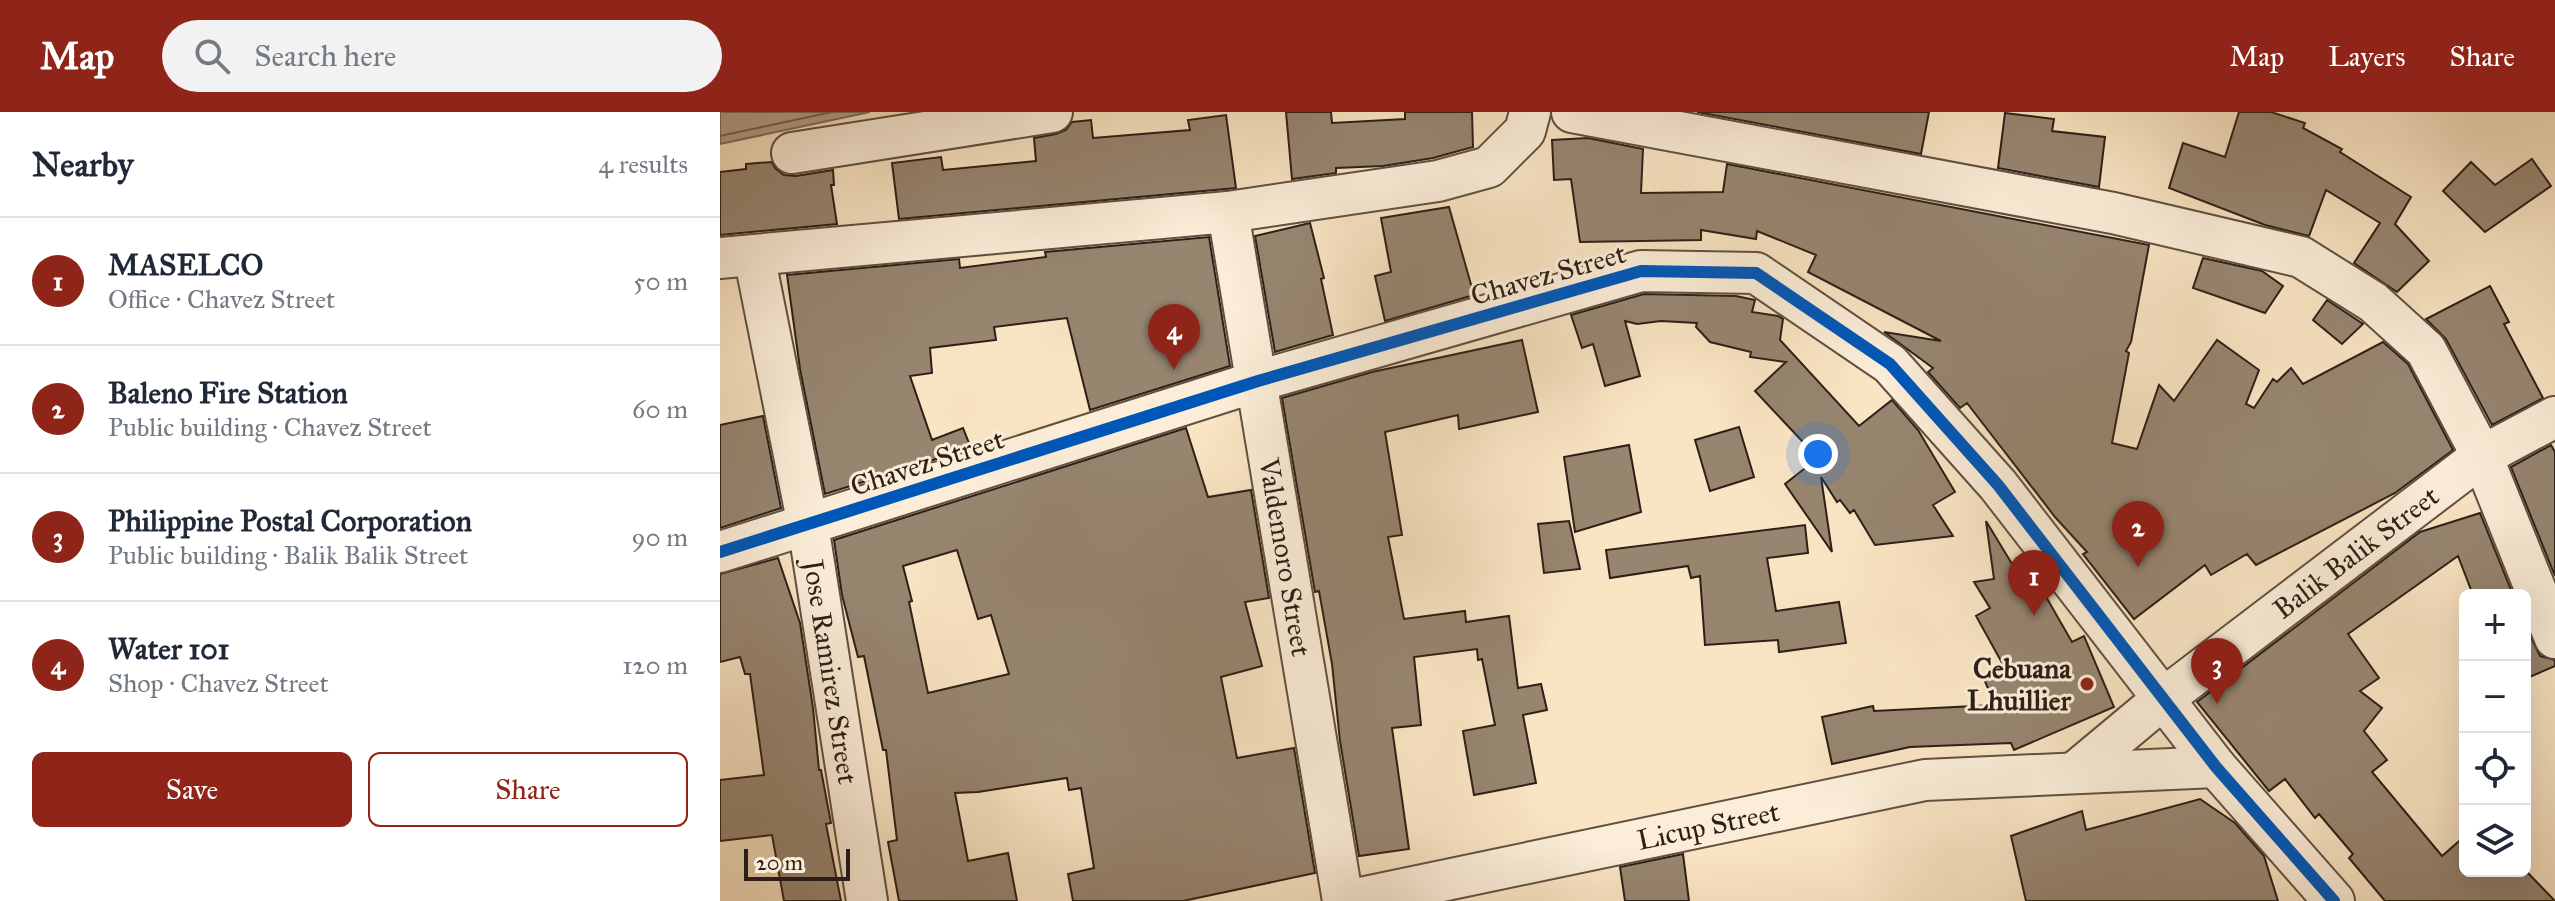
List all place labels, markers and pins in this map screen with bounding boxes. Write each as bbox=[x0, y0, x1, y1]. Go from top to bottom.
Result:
pin: 4 bbox=[1148, 304, 1200, 370]
pin: 2 bbox=[2112, 501, 2164, 567]
pin: 1 bbox=[2008, 550, 2060, 616]
pin: 3 bbox=[2191, 638, 2243, 704]
place label: Cebuana Lhuillier bbox=[1967, 651, 2072, 718]
marker: Cebuana Lhuillier bbox=[2078, 675, 2096, 693]

